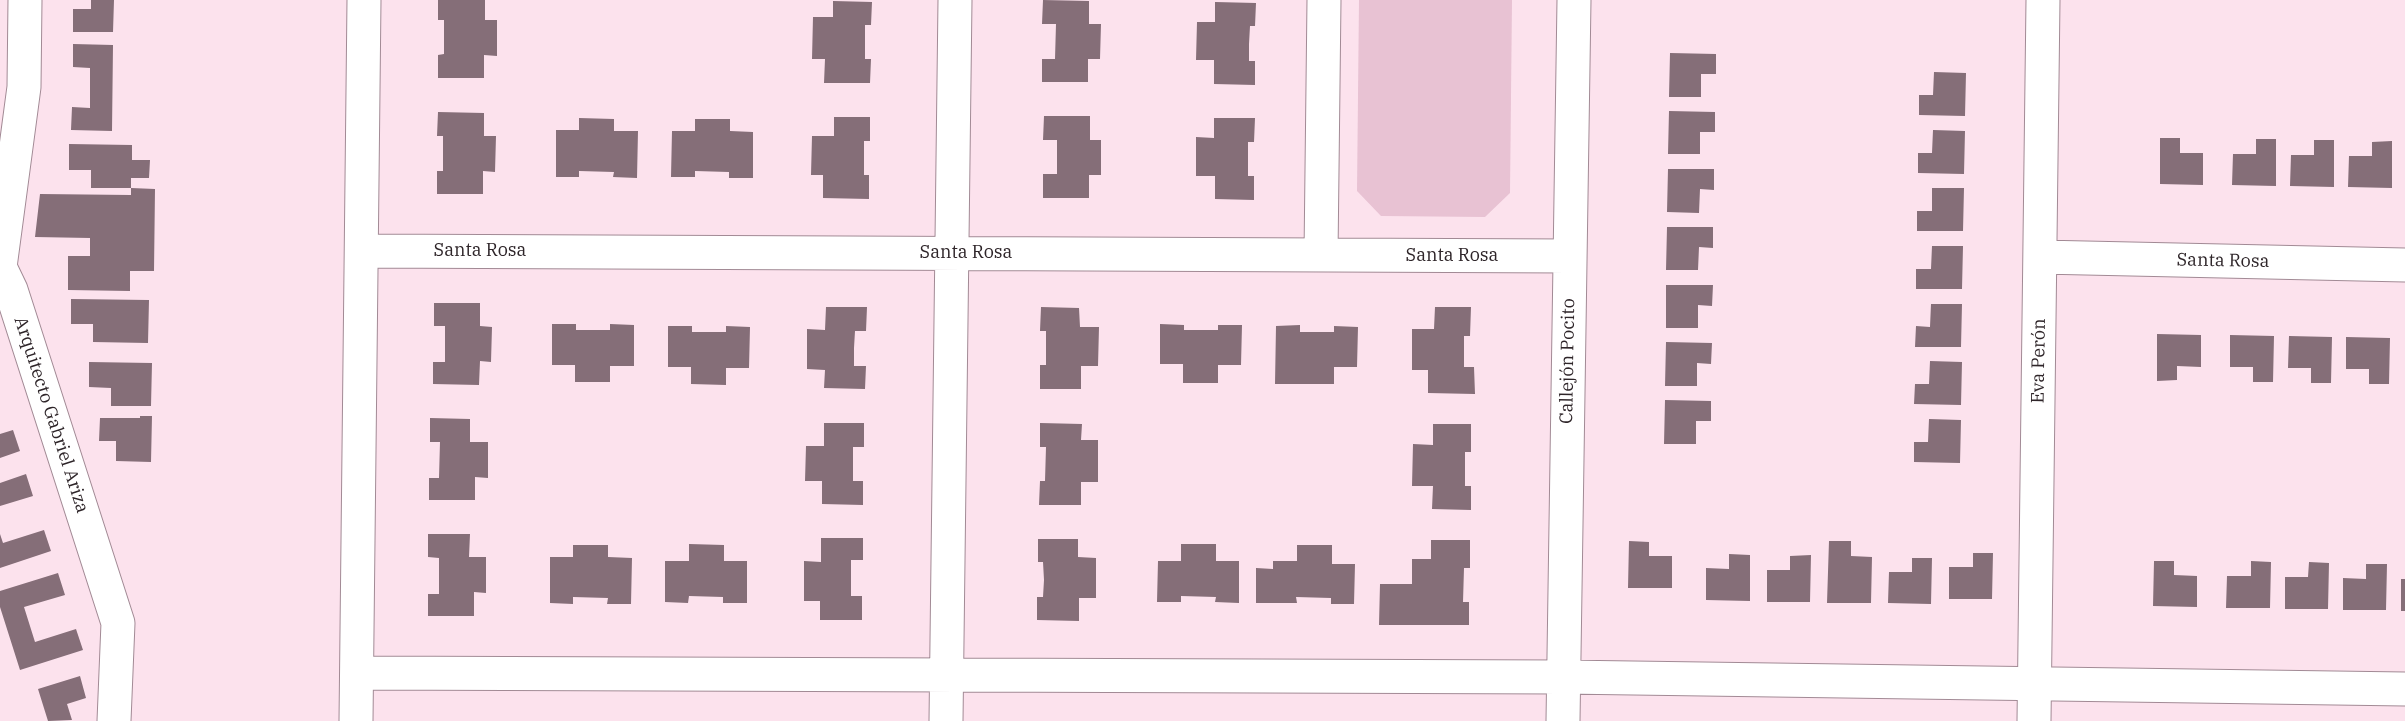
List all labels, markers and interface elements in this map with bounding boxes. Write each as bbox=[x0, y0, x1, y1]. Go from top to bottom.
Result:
street label: Santa Rosa bbox=[434, 240, 526, 262]
street label: Santa Rosa bbox=[920, 242, 1012, 264]
street label: Santa Rosa bbox=[1406, 245, 1498, 267]
street label: Santa Rosa bbox=[2176, 249, 2270, 273]
street label: Callejón Pocito bbox=[1556, 298, 1580, 424]
street label: Arquitecto Gabriel Ariza bbox=[9, 314, 93, 516]
street label: Eva Perón bbox=[2027, 318, 2051, 404]

